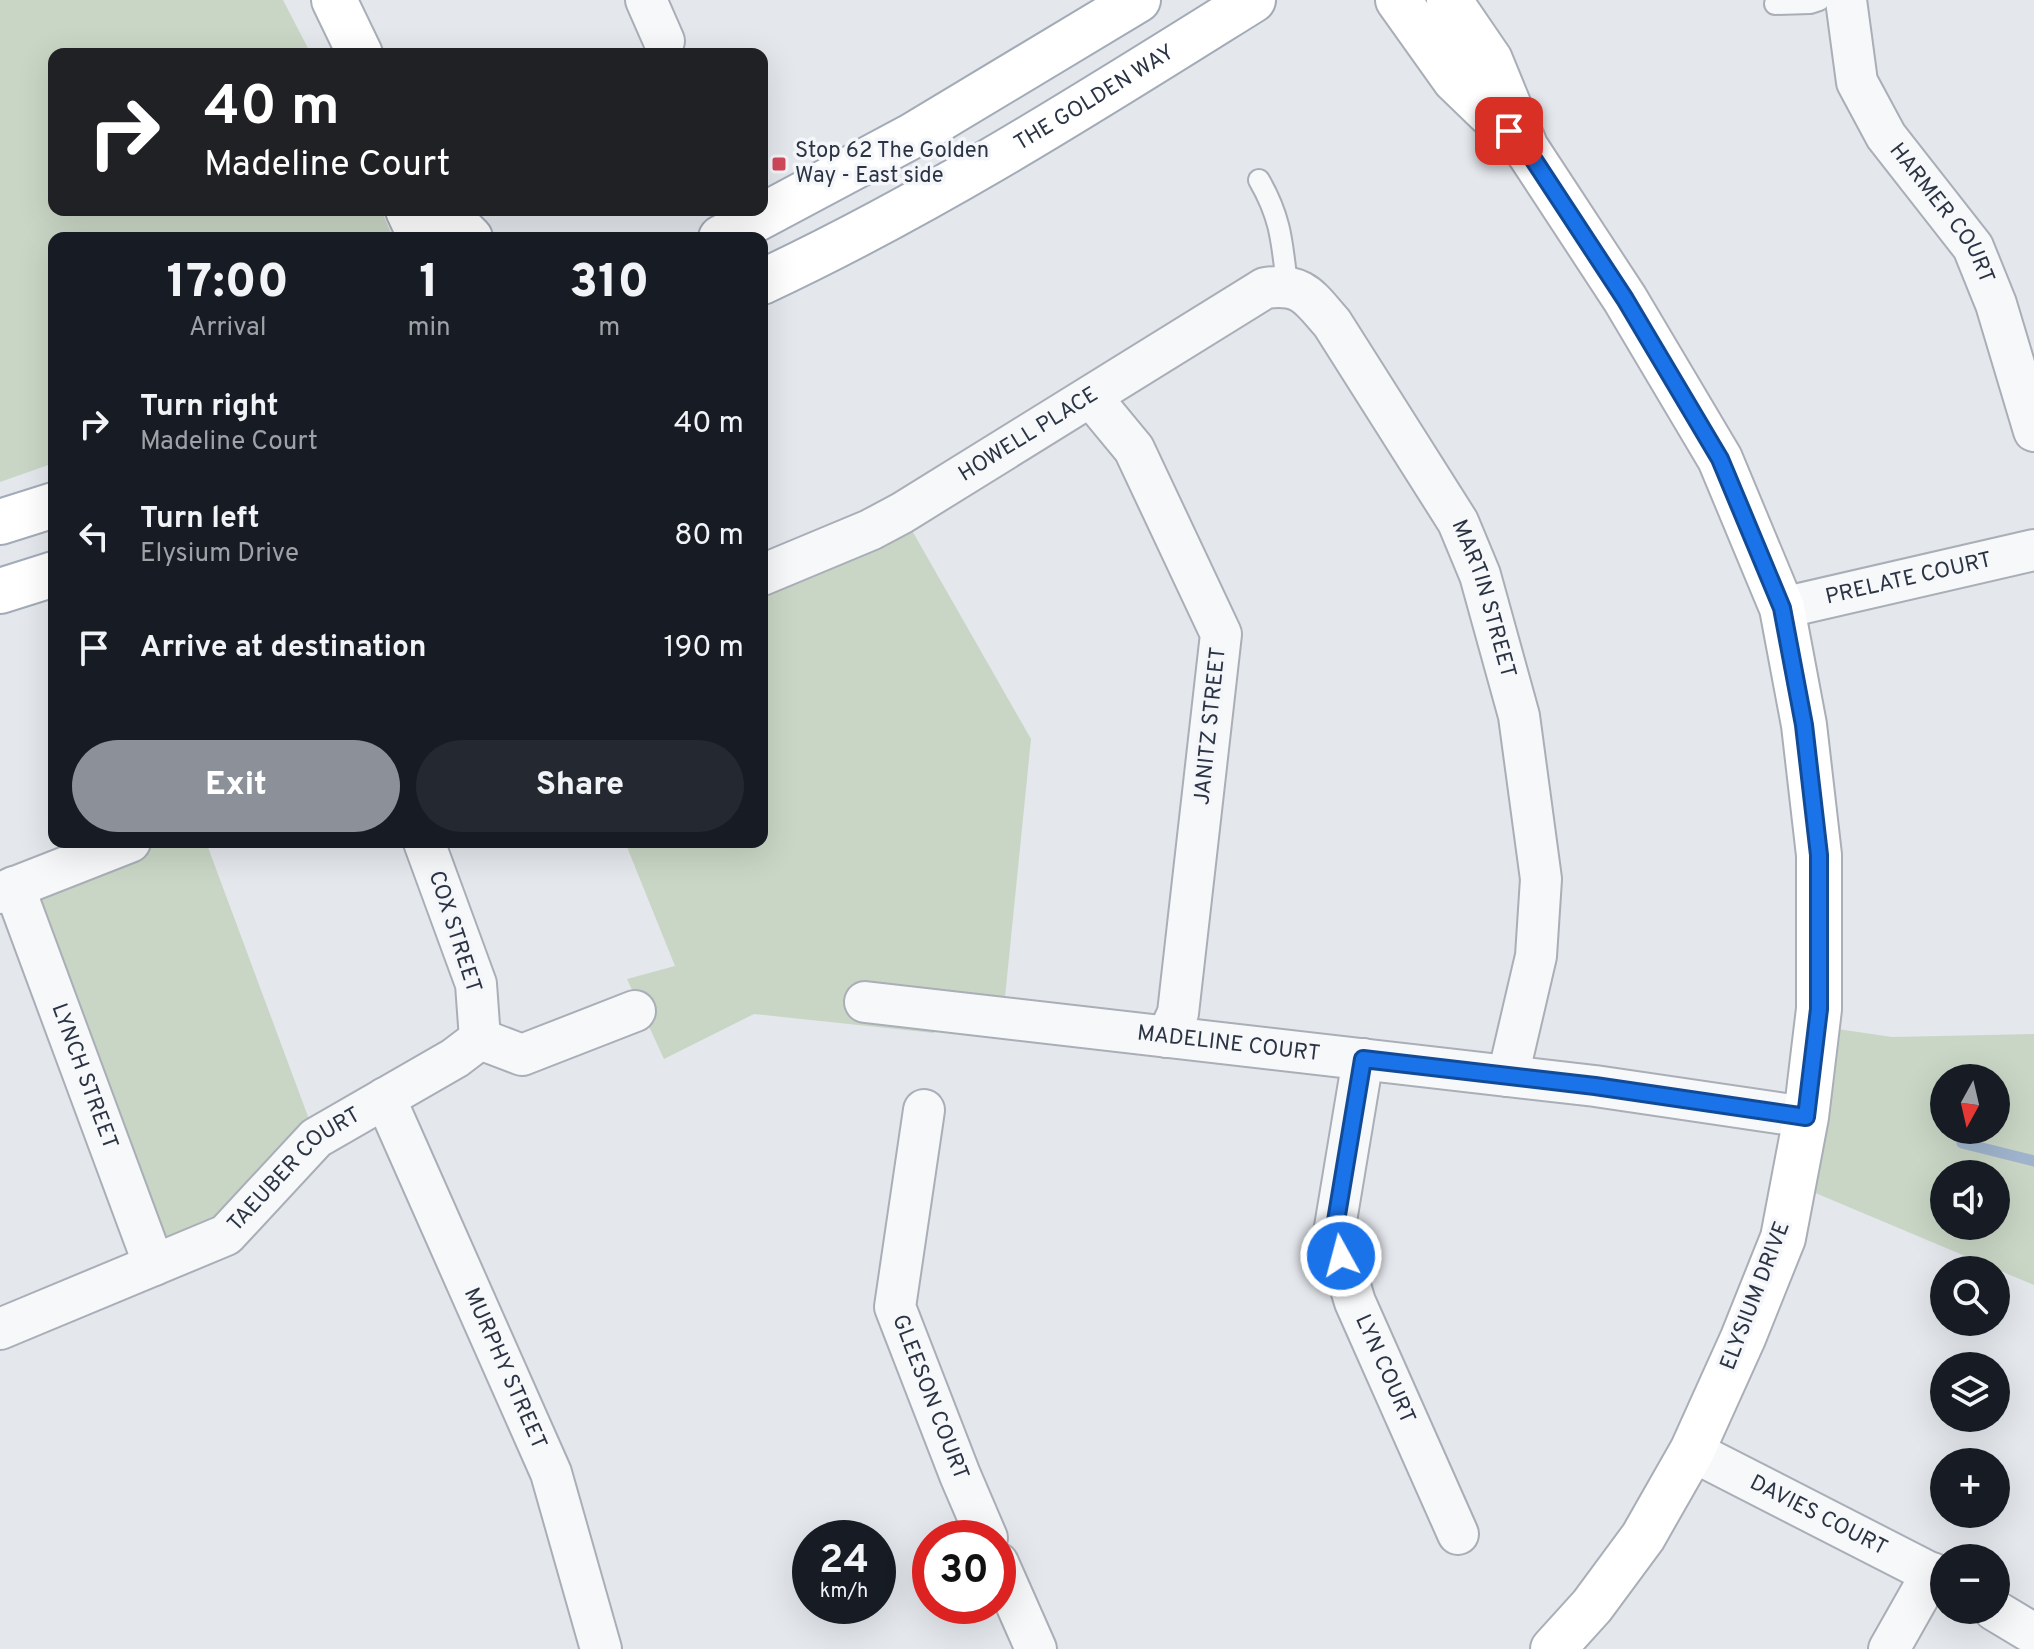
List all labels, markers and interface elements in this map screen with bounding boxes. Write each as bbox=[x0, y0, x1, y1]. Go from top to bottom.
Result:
street label: THE GOLDEN WAY bbox=[1009, 39, 1179, 157]
text: 40 m bbox=[204, 74, 340, 144]
icon: right bbox=[72, 80, 176, 184]
pin bbox=[1475, 97, 1543, 165]
icon: arrive bbox=[1487, 109, 1531, 153]
place label: Stop 62 The Golden Way - East side bbox=[795, 138, 989, 190]
street label: HARMER COURT bbox=[1883, 138, 2000, 288]
text: Madeline Court bbox=[204, 143, 450, 189]
marker: Stop 62 The Golden Way - East side bbox=[770, 155, 788, 173]
text: 17:00 bbox=[167, 254, 289, 314]
text: 1 bbox=[419, 254, 439, 314]
text: 310 bbox=[569, 254, 649, 314]
text: Arrival bbox=[189, 312, 266, 345]
text: min bbox=[407, 312, 451, 345]
text: m bbox=[598, 312, 620, 345]
street label: HOWELL PLACE bbox=[954, 381, 1103, 488]
text: Turn right bbox=[140, 389, 278, 426]
icon: right bbox=[72, 402, 116, 446]
text: 40 m bbox=[674, 406, 744, 443]
text: Madeline Court bbox=[140, 426, 318, 459]
text: Turn left bbox=[140, 501, 260, 538]
icon: left bbox=[72, 514, 116, 558]
street label: MARTIN STREET bbox=[1445, 516, 1521, 681]
text: 80 m bbox=[674, 518, 744, 555]
text: Elysium Drive bbox=[140, 538, 299, 571]
street label: PRELATE COURT bbox=[1823, 547, 1995, 611]
icon: arrive bbox=[72, 626, 116, 670]
text: Arrive at destination bbox=[140, 630, 426, 667]
text: 190 m bbox=[663, 630, 744, 667]
street label: JANITZ STREET bbox=[1189, 646, 1233, 806]
button: Exit bbox=[72, 740, 400, 832]
button: Share bbox=[416, 740, 744, 832]
street label: COX STREET bbox=[422, 868, 486, 996]
street label: LYNCH STREET bbox=[45, 1000, 123, 1153]
street label: MADELINE COURT bbox=[1136, 1020, 1322, 1068]
north arrow bbox=[1930, 1064, 2010, 1144]
map controls bbox=[1930, 1064, 2010, 1624]
street label: TAEUBER COURT bbox=[222, 1102, 365, 1238]
button: sound bbox=[1930, 1160, 2010, 1240]
position arrow bbox=[1299, 1214, 1383, 1298]
street label: ELYSIUM DRIVE bbox=[1715, 1218, 1797, 1374]
button: search bbox=[1930, 1256, 2010, 1336]
street label: MURPHY STREET bbox=[457, 1284, 552, 1454]
street label: LYN COURT bbox=[1349, 1310, 1421, 1428]
street label: GLEESON COURT bbox=[886, 1311, 974, 1484]
button: layers bbox=[1930, 1352, 2010, 1432]
button: + bbox=[1930, 1448, 2010, 1528]
street label: DAVIES COURT bbox=[1745, 1469, 1892, 1562]
speed limit sign: 30 bbox=[912, 1520, 1016, 1624]
text: 24 bbox=[819, 1537, 869, 1587]
button: − bbox=[1930, 1544, 2010, 1624]
text: km/h bbox=[820, 1579, 868, 1605]

